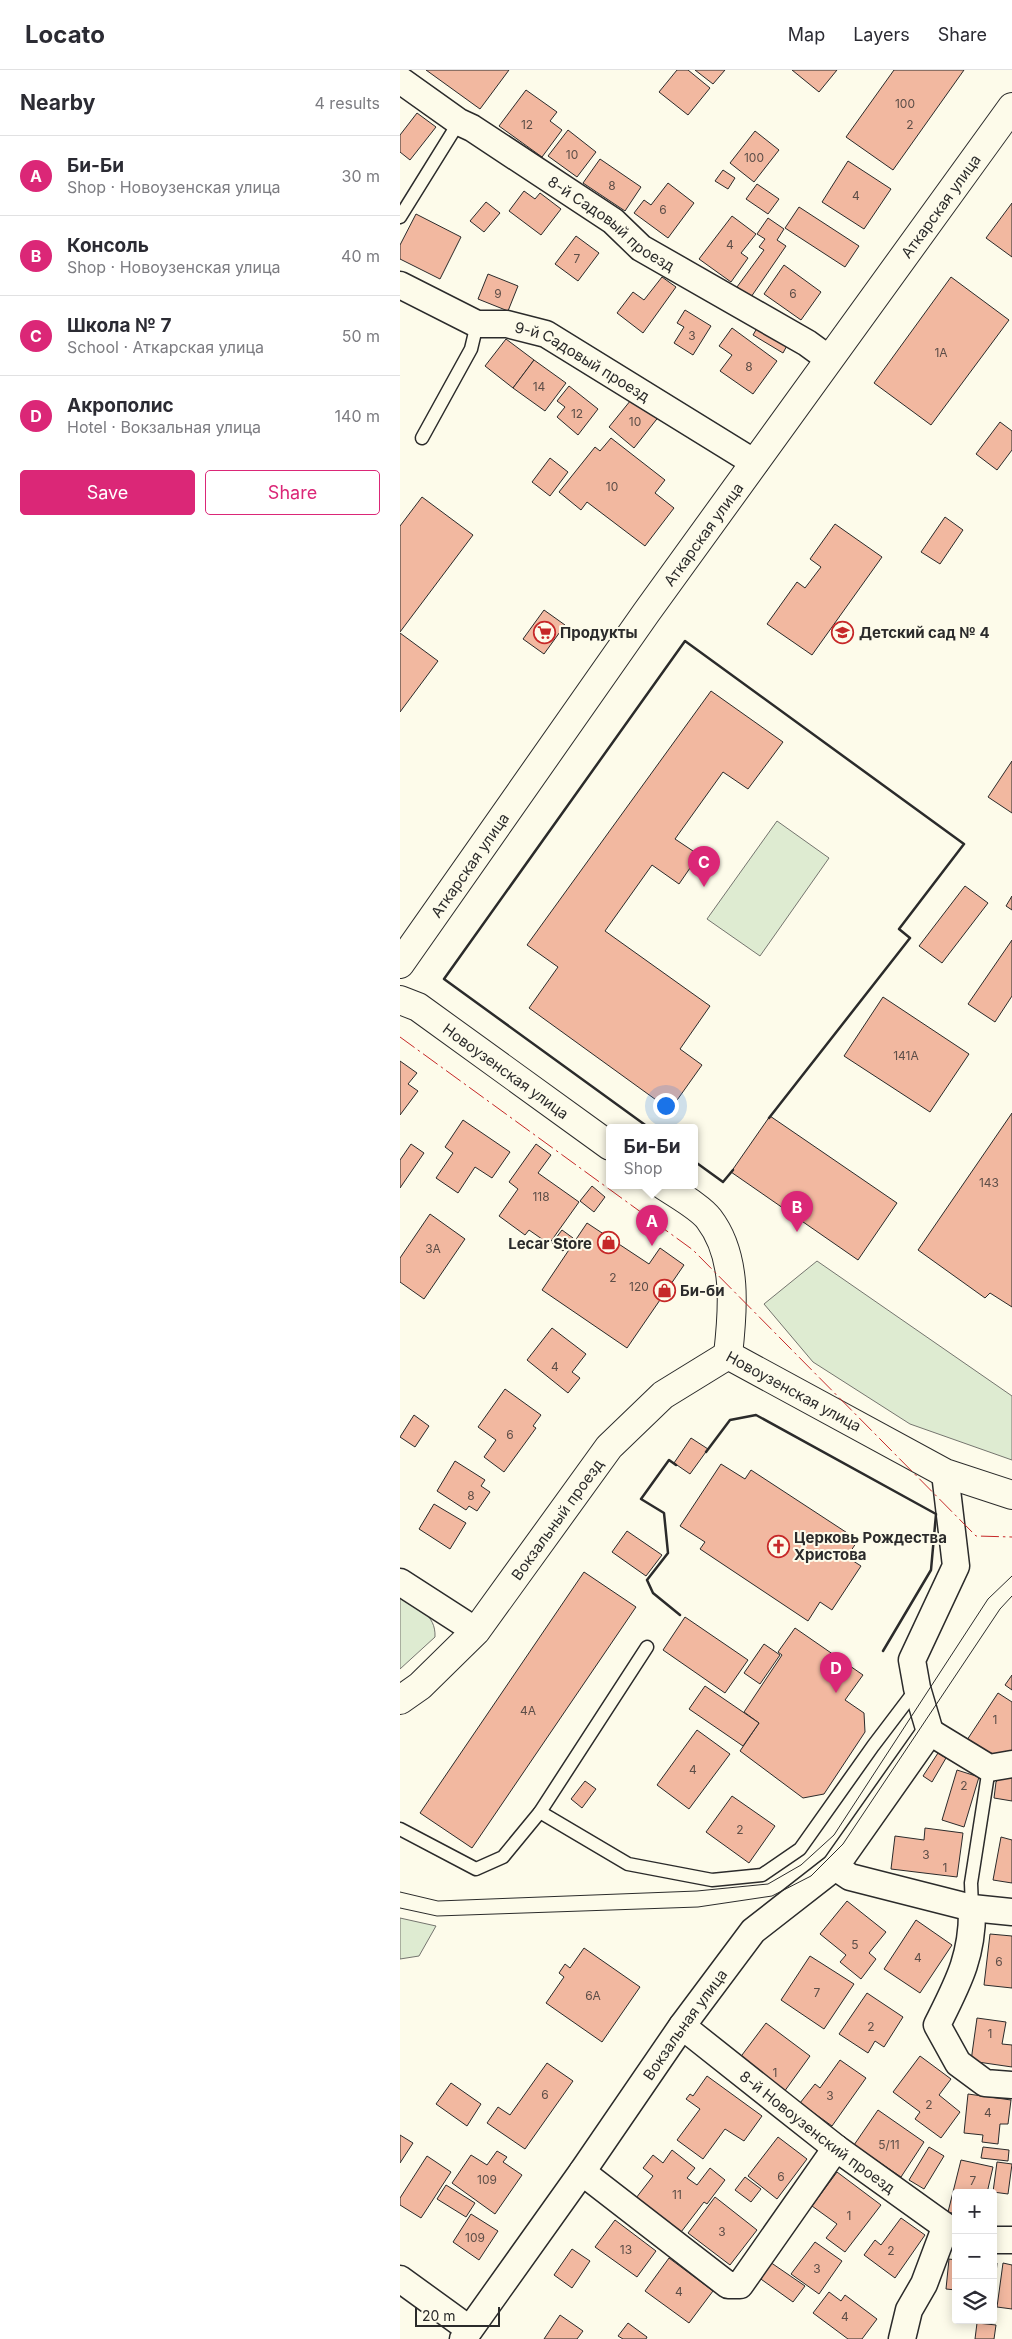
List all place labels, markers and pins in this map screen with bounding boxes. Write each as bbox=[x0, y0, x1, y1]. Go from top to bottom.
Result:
supermarket icon: Продукты bbox=[532, 620, 556, 644]
school or university icon: Детский сад № 4 bbox=[831, 620, 855, 644]
place label: Продукты bbox=[560, 623, 638, 642]
place label: Детский сад № 4 bbox=[859, 623, 990, 642]
pin: C bbox=[688, 846, 720, 887]
pin: B bbox=[781, 1191, 813, 1232]
pin: A bbox=[636, 1205, 668, 1246]
shop icon: Lecar Store bbox=[596, 1231, 620, 1255]
place label: Lecar Store bbox=[508, 1234, 592, 1253]
shop icon: Би-би bbox=[652, 1278, 676, 1302]
place label: Би-би bbox=[680, 1281, 725, 1300]
place label: Церковь Рождества Христова bbox=[794, 1528, 947, 1564]
church icon: Церковь Рождества Христова bbox=[766, 1534, 790, 1558]
pin: D bbox=[820, 1652, 852, 1693]

